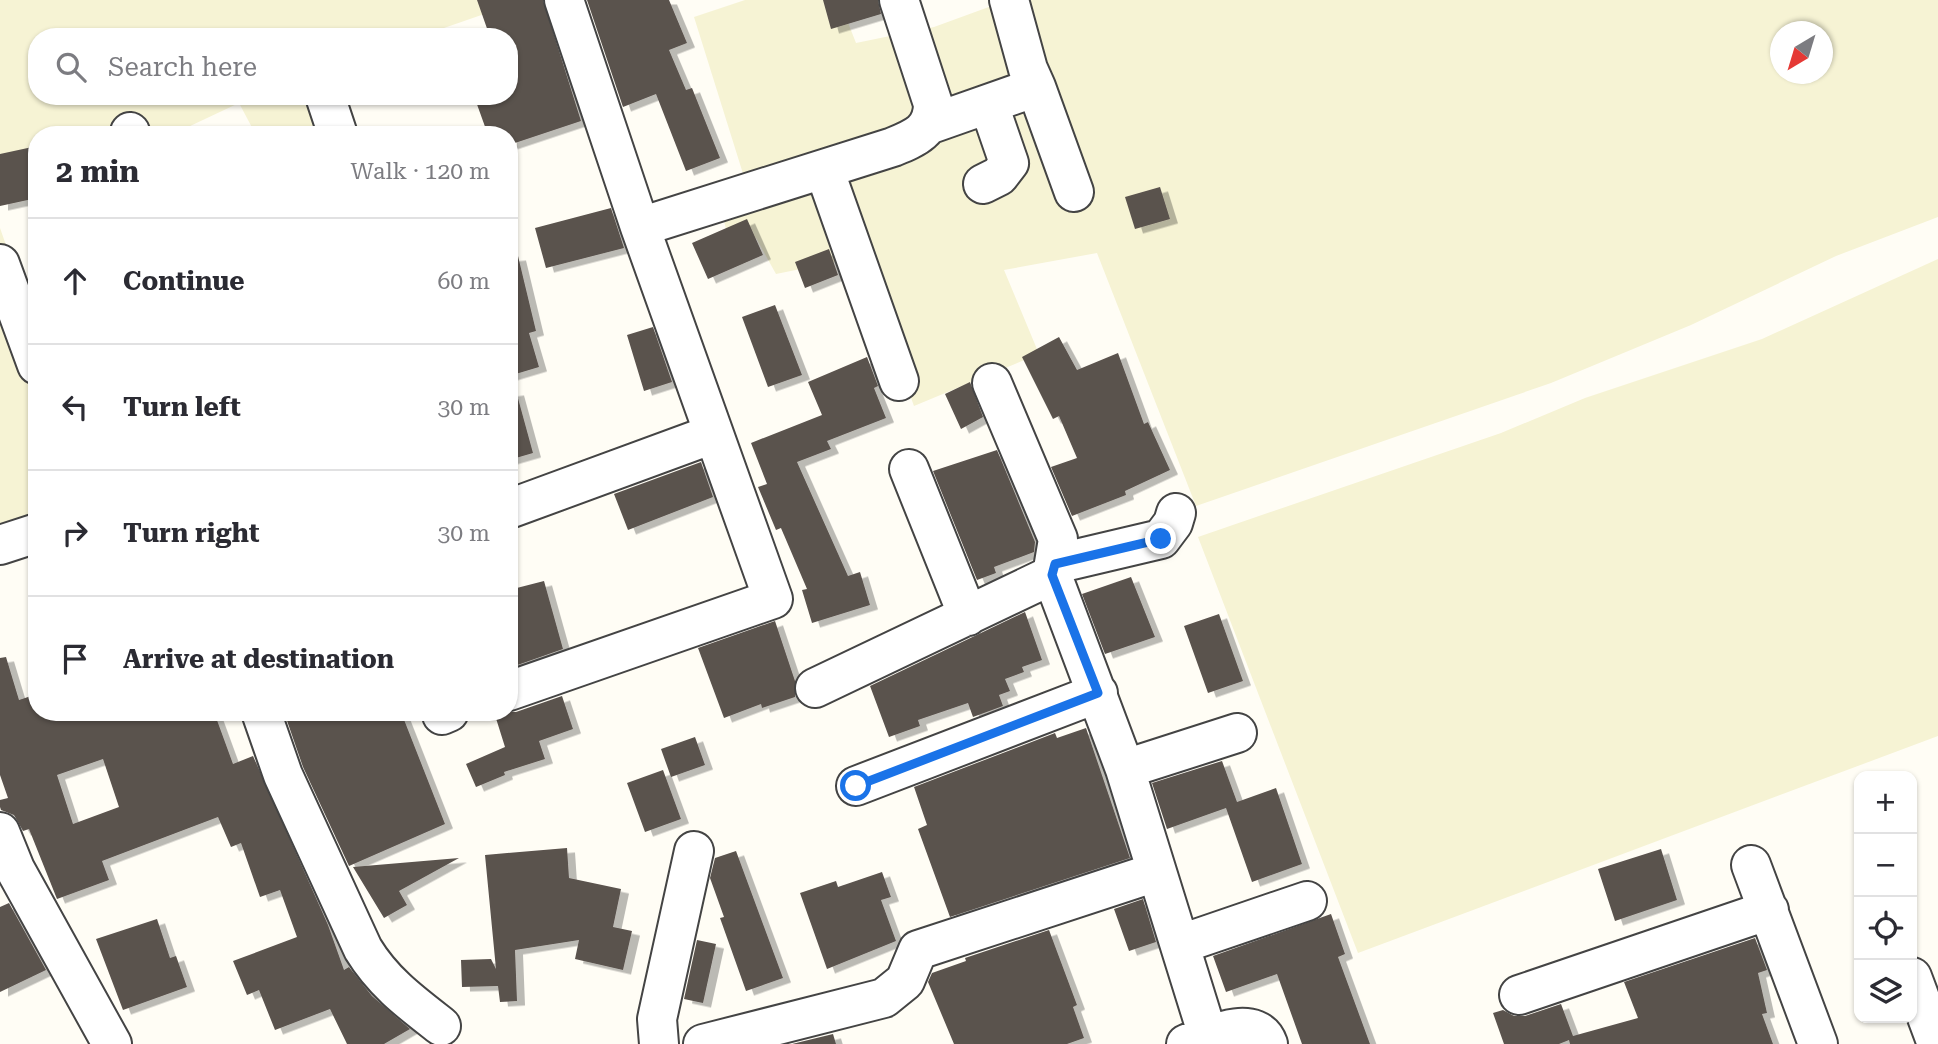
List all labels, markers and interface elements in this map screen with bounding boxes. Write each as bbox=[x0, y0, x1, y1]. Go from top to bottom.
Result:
north arrow bbox=[1770, 21, 1833, 84]
search box bbox=[28, 28, 518, 105]
icon: search bbox=[52, 48, 90, 86]
text: Search here bbox=[108, 52, 257, 82]
text: 2 min bbox=[56, 154, 139, 189]
text: Walk · 120 m bbox=[351, 158, 490, 185]
icon: ahead bbox=[56, 262, 94, 300]
text: Continue bbox=[123, 266, 245, 296]
text: 60 m bbox=[437, 268, 490, 295]
icon: left bbox=[56, 388, 94, 426]
text: Turn left bbox=[123, 392, 241, 422]
text: 30 m bbox=[437, 394, 490, 421]
icon: right bbox=[56, 514, 94, 552]
text: Turn right bbox=[123, 518, 259, 548]
text: 30 m bbox=[437, 520, 490, 547]
route end bbox=[1145, 523, 1176, 554]
icon: arrive bbox=[56, 640, 94, 678]
text: Arrive at destination bbox=[123, 644, 394, 674]
route start bbox=[840, 770, 871, 801]
map controls bbox=[1854, 771, 1917, 1023]
button: + bbox=[1854, 771, 1917, 834]
button: − bbox=[1854, 834, 1917, 897]
button: locate bbox=[1854, 897, 1917, 960]
button: layers bbox=[1854, 960, 1917, 1023]

